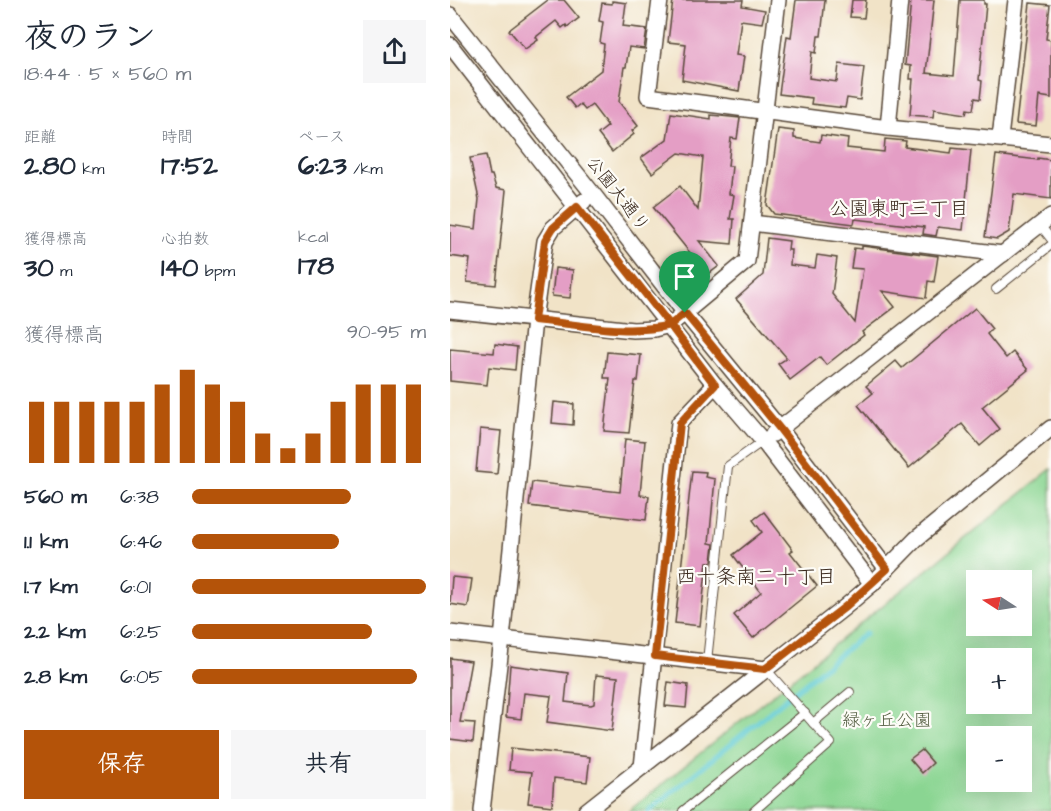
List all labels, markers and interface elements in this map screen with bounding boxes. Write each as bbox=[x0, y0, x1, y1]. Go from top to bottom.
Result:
text: 夜のラン bbox=[24, 14, 156, 60]
button: share bbox=[363, 20, 426, 83]
text: 18:44 · 5 × 560 m bbox=[24, 60, 191, 88]
text: 距離 bbox=[24, 126, 56, 148]
text: 時間 bbox=[161, 126, 193, 148]
text: ペース bbox=[298, 126, 345, 148]
text: 2.80 bbox=[24, 148, 76, 184]
text: 17:52 bbox=[161, 148, 218, 184]
text: 6:23 bbox=[298, 148, 347, 184]
street label: 公園大通り bbox=[580, 151, 656, 237]
text: km bbox=[76, 158, 104, 180]
text: /km bbox=[347, 158, 383, 180]
district label: 公園東町三丁目 bbox=[829, 195, 969, 223]
text: kcal bbox=[298, 226, 329, 248]
text: 獲得標高 bbox=[24, 228, 88, 250]
text: 心拍数 bbox=[161, 228, 209, 250]
text: 178 bbox=[298, 248, 334, 284]
text: 30 bbox=[24, 250, 54, 286]
text: 140 bbox=[161, 250, 198, 286]
pin bbox=[659, 251, 710, 313]
text: m bbox=[54, 260, 73, 282]
text: bpm bbox=[198, 260, 235, 282]
icon: arrive bbox=[668, 260, 701, 293]
text: 90–95 m bbox=[347, 318, 426, 346]
text: 獲得標高 bbox=[24, 321, 104, 349]
text: 560 m bbox=[24, 483, 87, 511]
text: 6:38 bbox=[120, 483, 159, 511]
text: 1.1 km bbox=[24, 528, 68, 556]
text: 6:46 bbox=[120, 528, 162, 556]
district label: 西十条南二十丁目 bbox=[676, 563, 836, 591]
north arrow bbox=[966, 570, 1032, 636]
map controls bbox=[966, 570, 1032, 792]
text: 1.7 km bbox=[24, 573, 78, 601]
text: 6:01 bbox=[120, 573, 151, 601]
text: 2.2 km bbox=[24, 618, 86, 646]
text: 6:25 bbox=[120, 618, 161, 646]
button: + bbox=[966, 648, 1032, 714]
text: 2.8 km bbox=[24, 663, 87, 691]
text: 6:05 bbox=[120, 663, 163, 691]
park label: 緑ヶ丘公園 bbox=[842, 708, 932, 733]
button: − bbox=[966, 726, 1032, 792]
button: 保存 bbox=[24, 730, 219, 799]
button: 共有 bbox=[231, 730, 426, 799]

